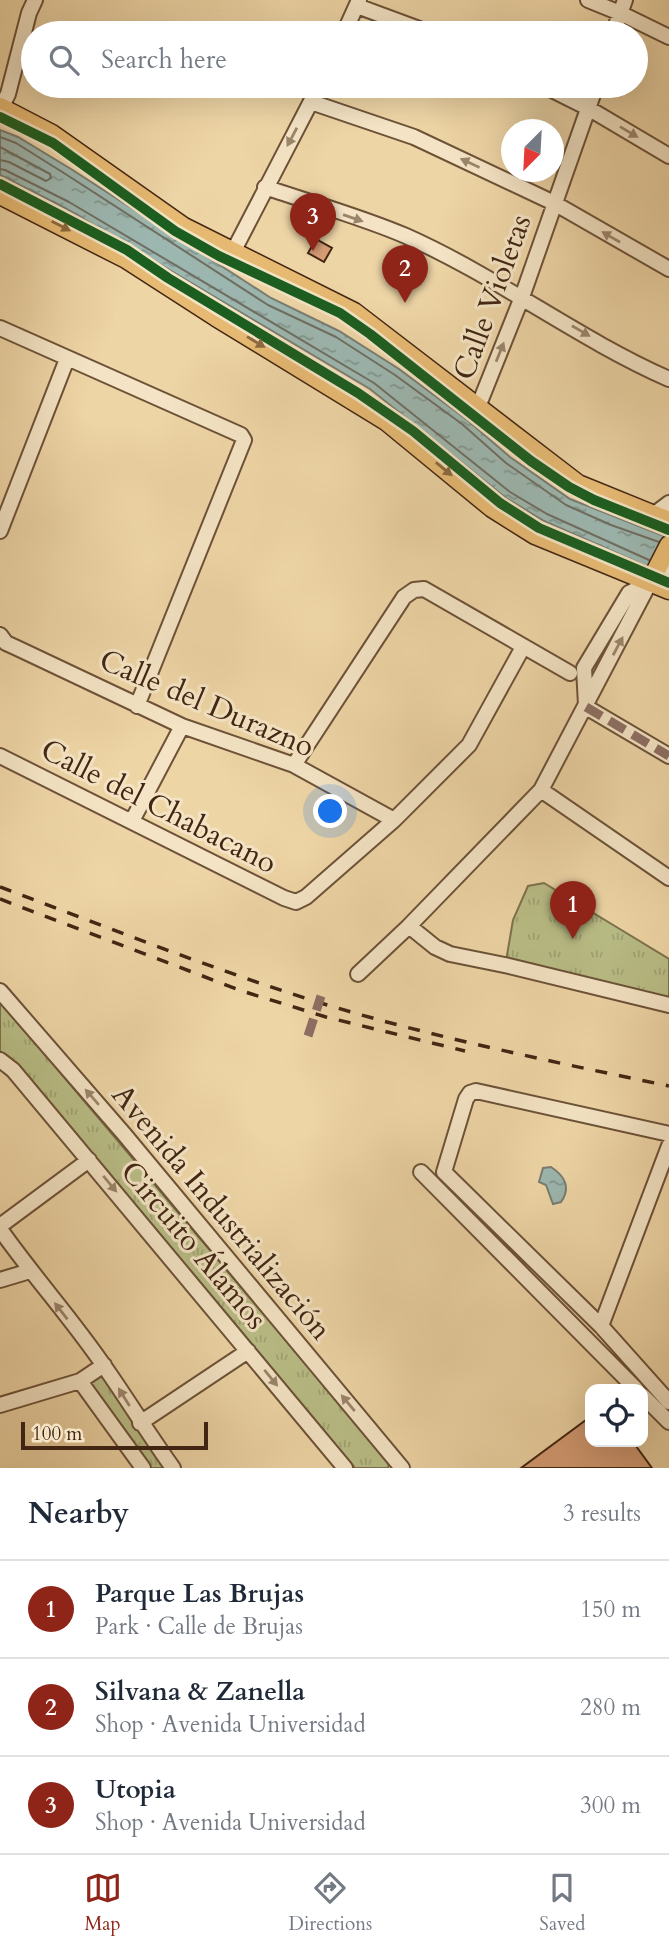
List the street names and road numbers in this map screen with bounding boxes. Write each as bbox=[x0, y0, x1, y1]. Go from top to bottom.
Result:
street label: Calle Violetas bbox=[444, 209, 541, 386]
street label: Calle del Durazno bbox=[93, 640, 320, 767]
street label: Calle del Chabacano bbox=[34, 729, 284, 884]
street label: Avenida Industrialización bbox=[102, 1076, 341, 1349]
street label: Circuito Álamos bbox=[111, 1152, 276, 1338]

